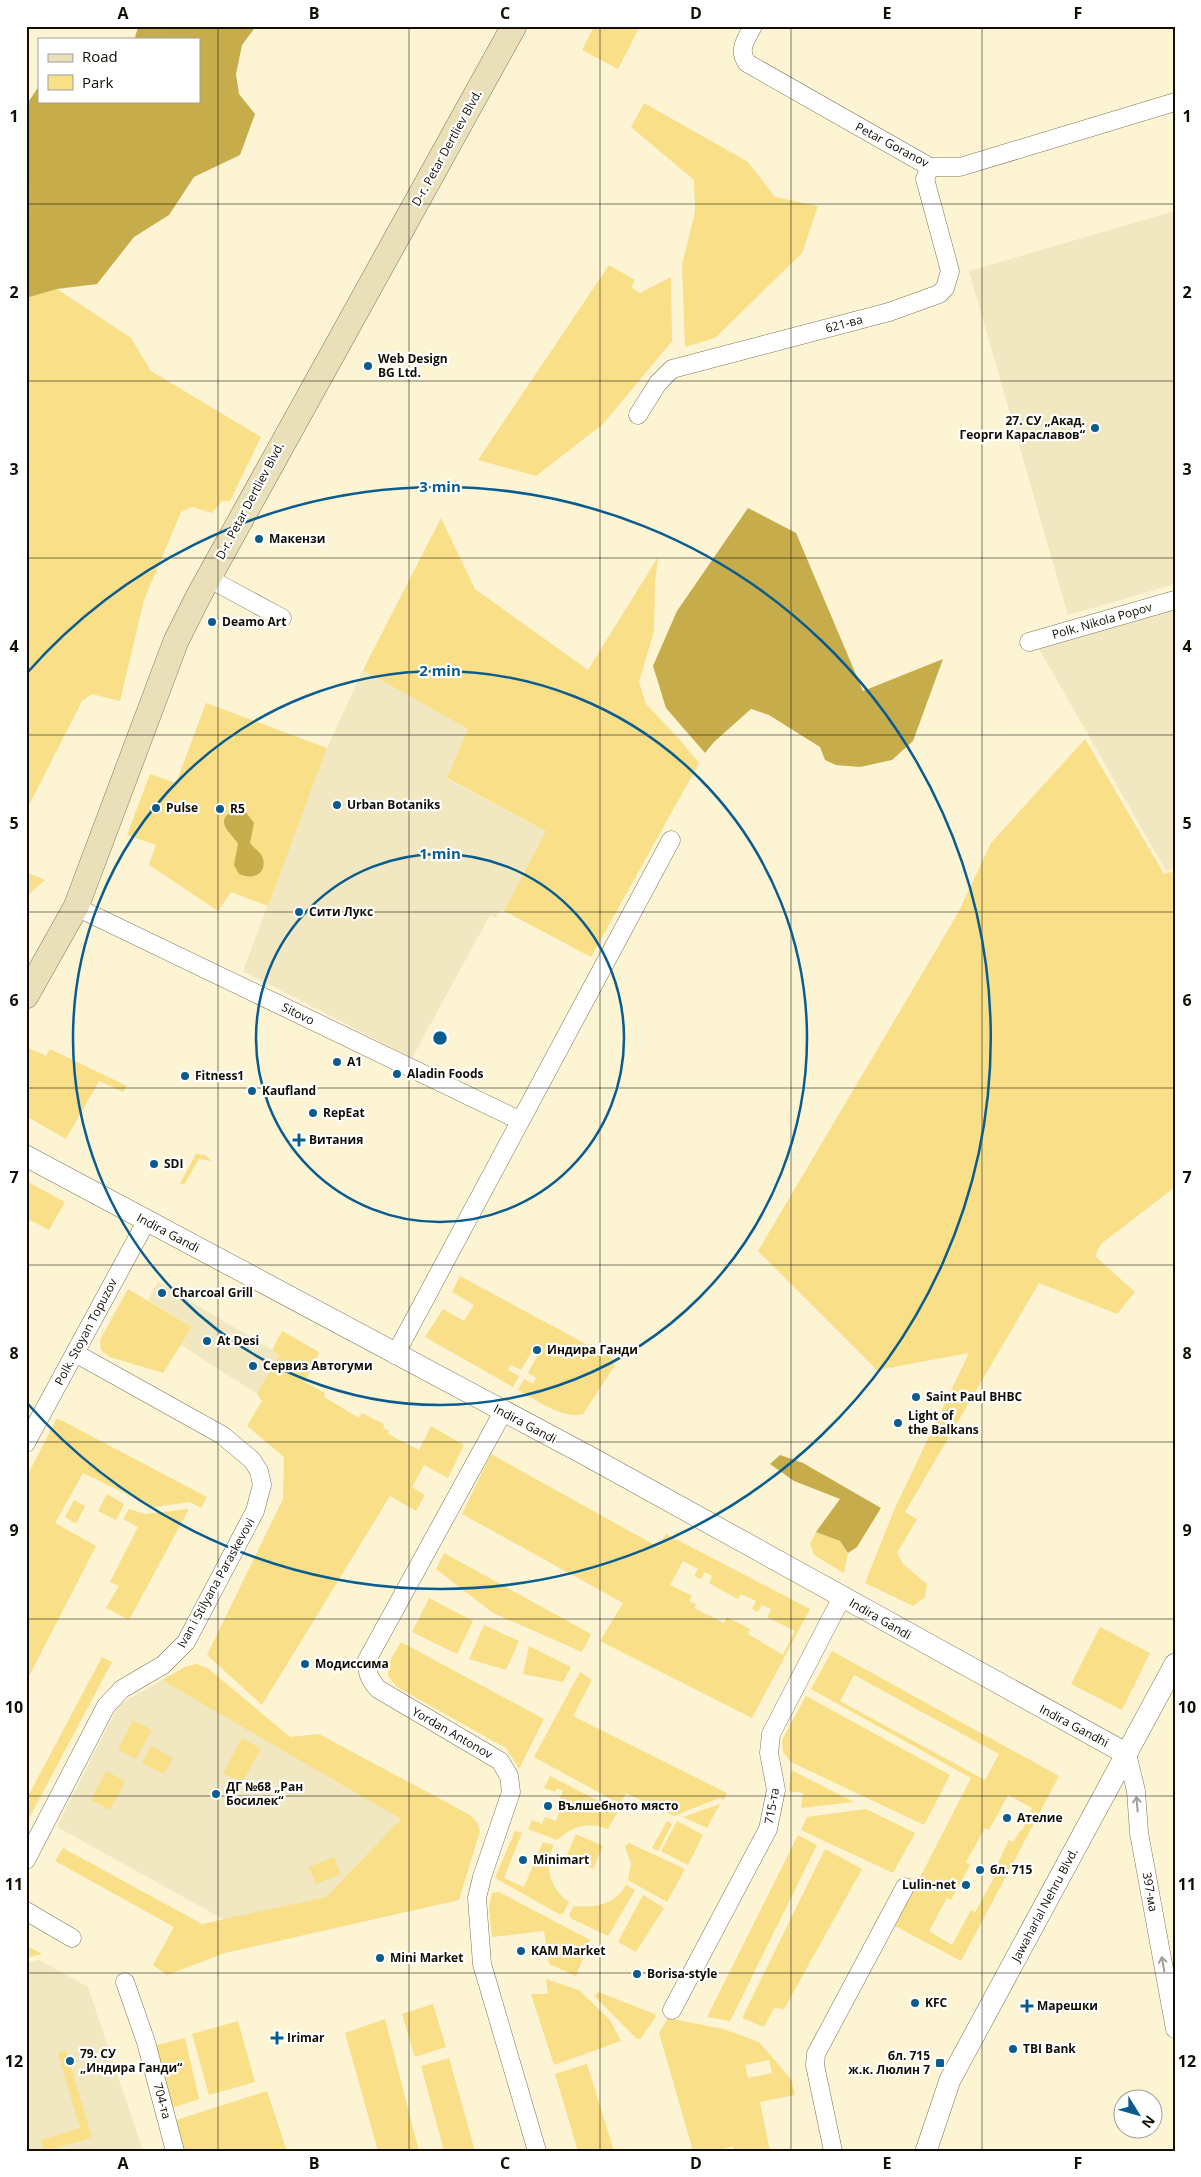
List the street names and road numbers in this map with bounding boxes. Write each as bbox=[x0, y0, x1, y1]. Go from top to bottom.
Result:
street label: D-r. Petar Dertliev Blvd. bbox=[407, 87, 486, 209]
street label: Petar Goranov bbox=[852, 118, 932, 171]
street label: 621-ва bbox=[823, 310, 864, 337]
street label: D-r. Petar Dertliev Blvd. bbox=[211, 439, 288, 562]
street label: Polk. Nikola Popov bbox=[1050, 598, 1154, 643]
street label: Sitovo bbox=[279, 998, 317, 1029]
street label: Indira Gandi bbox=[134, 1209, 203, 1256]
street label: Polk. Stoyan Topuzov bbox=[50, 1275, 121, 1388]
street label: Indira Gandi bbox=[491, 1400, 560, 1447]
street label: Ivan i Stilyana Paraskevovi bbox=[173, 1515, 258, 1651]
street label: Indira Gandi bbox=[846, 1594, 914, 1643]
street label: Indira Gandhi bbox=[1037, 1700, 1112, 1751]
street label: Yordan Antonov bbox=[409, 1703, 496, 1763]
street label: 715-та bbox=[760, 1786, 783, 1825]
street label: Jawaharlal Nehru Blvd. bbox=[1007, 1845, 1082, 1965]
street label: 397-ма bbox=[1139, 1871, 1162, 1913]
street label: 704-та bbox=[150, 2081, 175, 2121]

